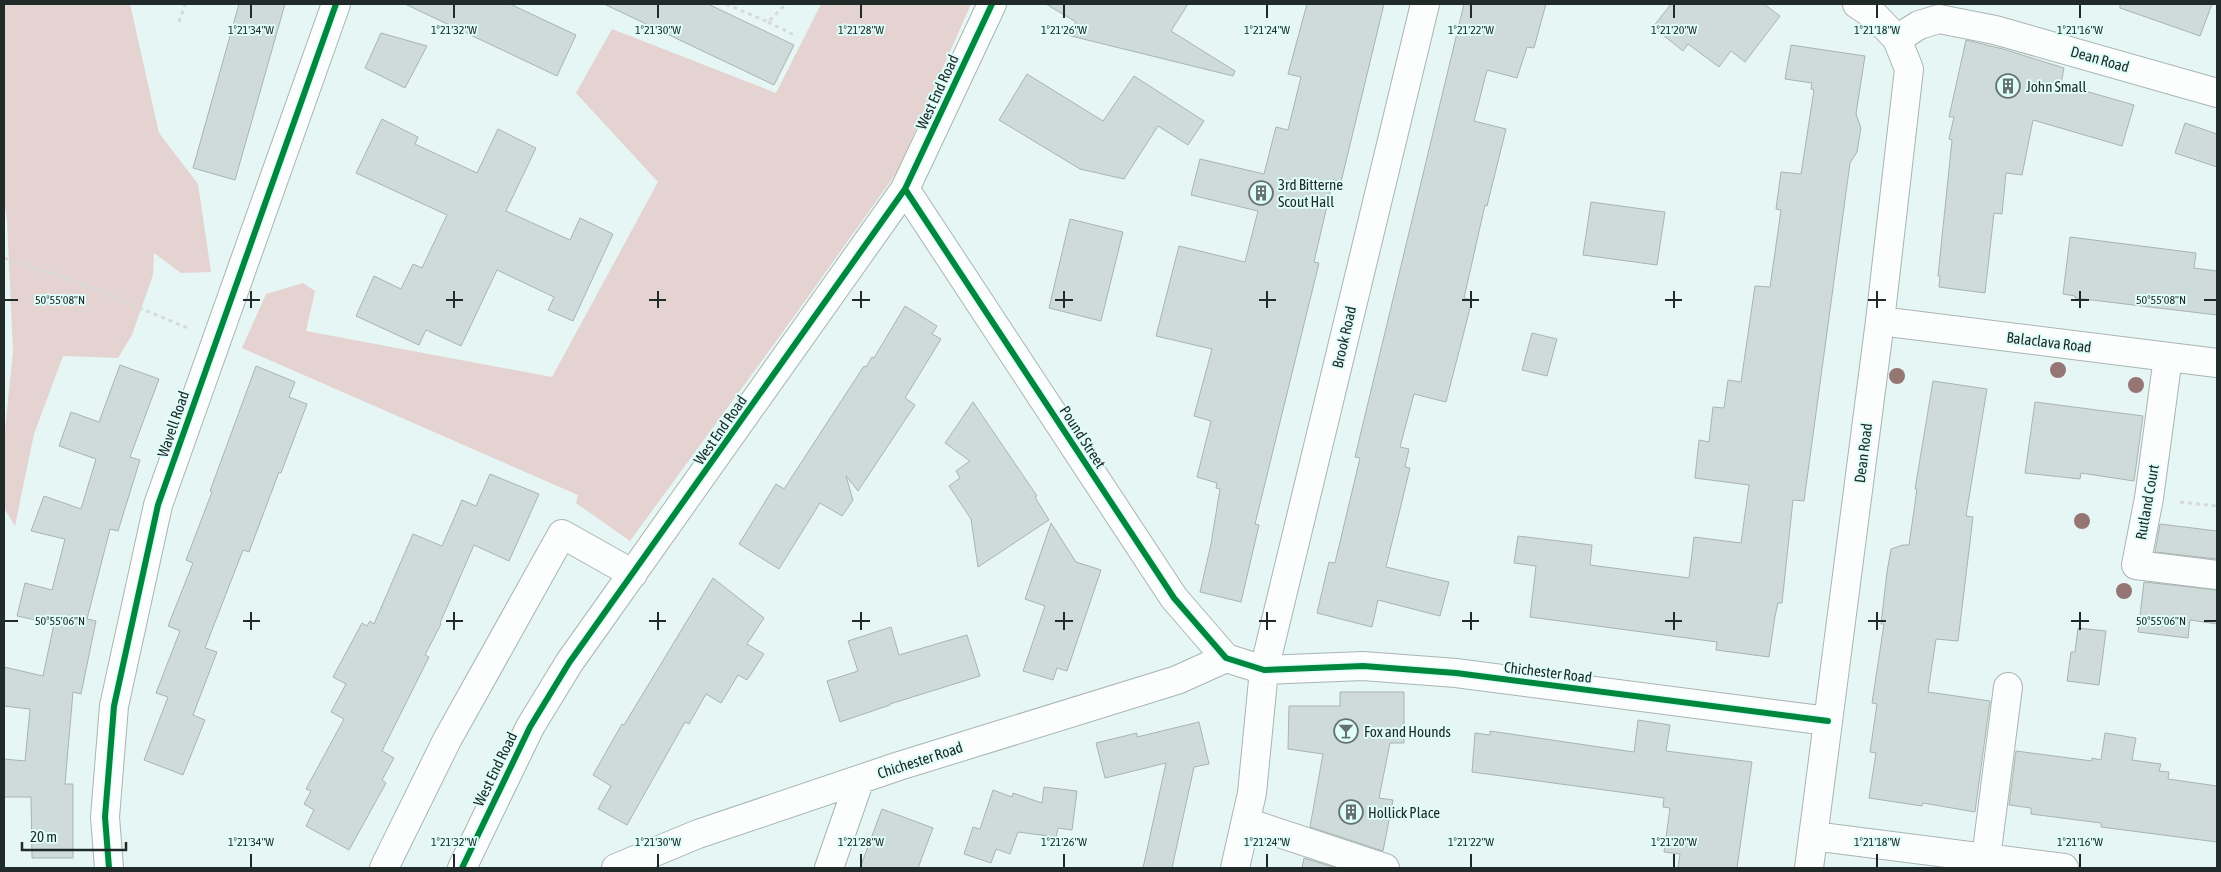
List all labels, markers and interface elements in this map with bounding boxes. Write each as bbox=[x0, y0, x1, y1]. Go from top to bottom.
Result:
text: 1°21'34"W bbox=[228, 23, 274, 37]
text: 1°21'32"W bbox=[431, 23, 477, 37]
text: 1°21'30"W bbox=[635, 23, 681, 37]
text: 1°21'28"W bbox=[838, 23, 884, 37]
text: 1°21'26"W bbox=[1041, 23, 1087, 37]
text: 1°21'24"W bbox=[1244, 23, 1290, 37]
text: 1°21'22"W bbox=[1448, 23, 1494, 37]
text: 1°21'20"W bbox=[1651, 23, 1697, 37]
text: 1°21'18"W bbox=[1854, 23, 1900, 37]
text: 1°21'16"W bbox=[2057, 23, 2103, 37]
street label: Dean Road bbox=[2069, 43, 2131, 75]
street label: West End Road bbox=[912, 52, 962, 132]
building icon: John Small bbox=[1995, 73, 2021, 99]
place label: John Small bbox=[2026, 78, 2087, 95]
place label: 3rd Bitterne Scout Hall bbox=[1278, 176, 1343, 210]
building icon: 3rd Bitterne Scout Hall bbox=[1248, 180, 1274, 206]
text: 50°55'08"N bbox=[35, 293, 85, 307]
text: 50°55'08"N bbox=[2136, 293, 2186, 307]
street label: Brook Road bbox=[1329, 304, 1359, 370]
street label: Balaclava Road bbox=[2006, 328, 2092, 356]
street label: Wavell Road bbox=[154, 389, 192, 459]
street label: West End Road bbox=[690, 392, 750, 468]
street label: Pound Street bbox=[1057, 403, 1109, 471]
street label: Dean Road bbox=[1851, 422, 1875, 484]
street label: Rutland Court bbox=[2132, 463, 2162, 541]
text: 50°55'06"N bbox=[35, 614, 85, 628]
text: 50°55'06"N bbox=[2136, 614, 2186, 628]
street label: Chichester Road bbox=[1503, 658, 1593, 686]
bar icon: Fox and Hounds bbox=[1333, 718, 1359, 744]
place label: Fox and Hounds bbox=[1364, 723, 1451, 740]
street label: West End Road bbox=[470, 729, 520, 809]
street label: Chichester Road bbox=[875, 738, 965, 782]
building icon: Hollick Place bbox=[1338, 799, 1364, 825]
place label: Hollick Place bbox=[1368, 804, 1440, 821]
scale bar bbox=[22, 820, 126, 852]
text: 20 m bbox=[30, 828, 57, 845]
text: 1°21'34"W bbox=[228, 835, 274, 849]
text: 1°21'32"W bbox=[431, 835, 477, 849]
text: 1°21'30"W bbox=[635, 835, 681, 849]
text: 1°21'28"W bbox=[838, 835, 884, 849]
text: 1°21'26"W bbox=[1041, 835, 1087, 849]
text: 1°21'24"W bbox=[1244, 835, 1290, 849]
text: 1°21'22"W bbox=[1448, 835, 1494, 849]
text: 1°21'20"W bbox=[1651, 835, 1697, 849]
text: 1°21'18"W bbox=[1854, 835, 1900, 849]
text: 1°21'16"W bbox=[2057, 835, 2103, 849]

